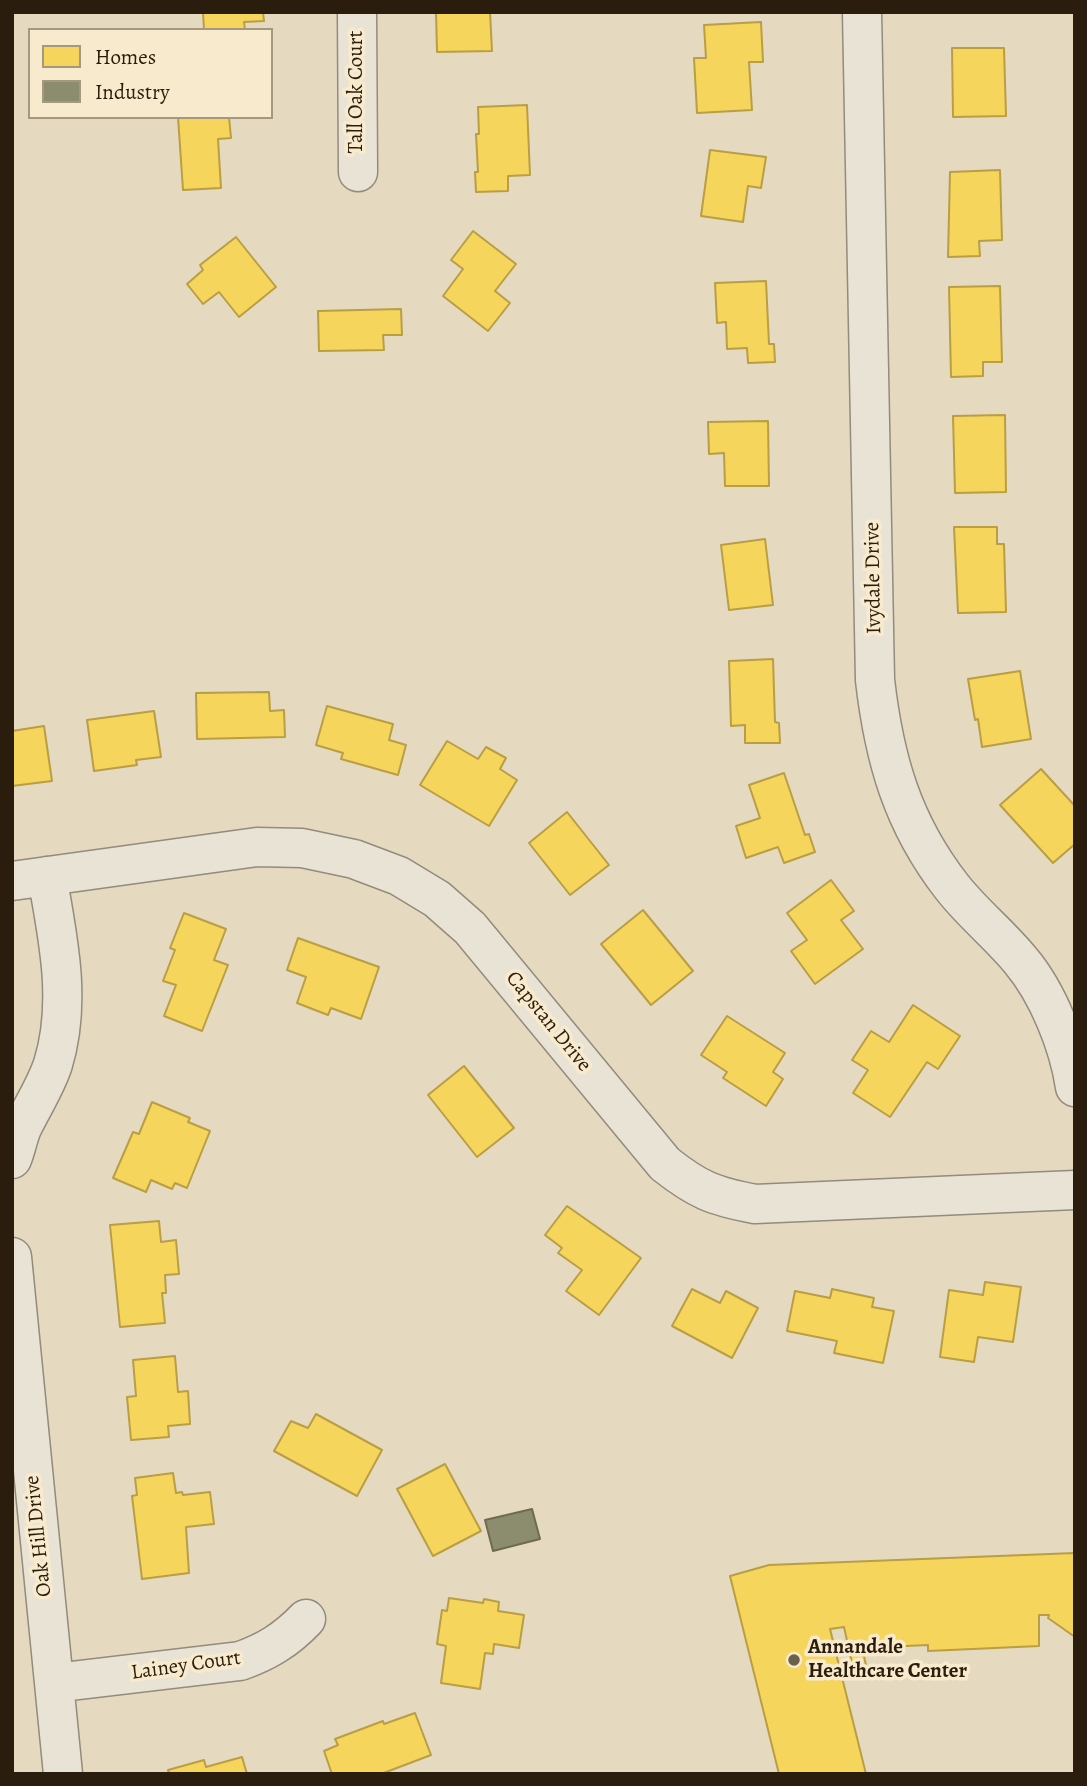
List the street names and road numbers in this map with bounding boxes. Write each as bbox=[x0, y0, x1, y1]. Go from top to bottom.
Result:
street label: Tall Oak Court bbox=[344, 30, 370, 154]
street label: Ivydale Drive bbox=[860, 522, 888, 634]
street label: Capstan Drive bbox=[500, 967, 596, 1077]
street label: Oak Hill Drive bbox=[20, 1474, 58, 1598]
street label: Lainey Court bbox=[130, 1646, 242, 1686]

